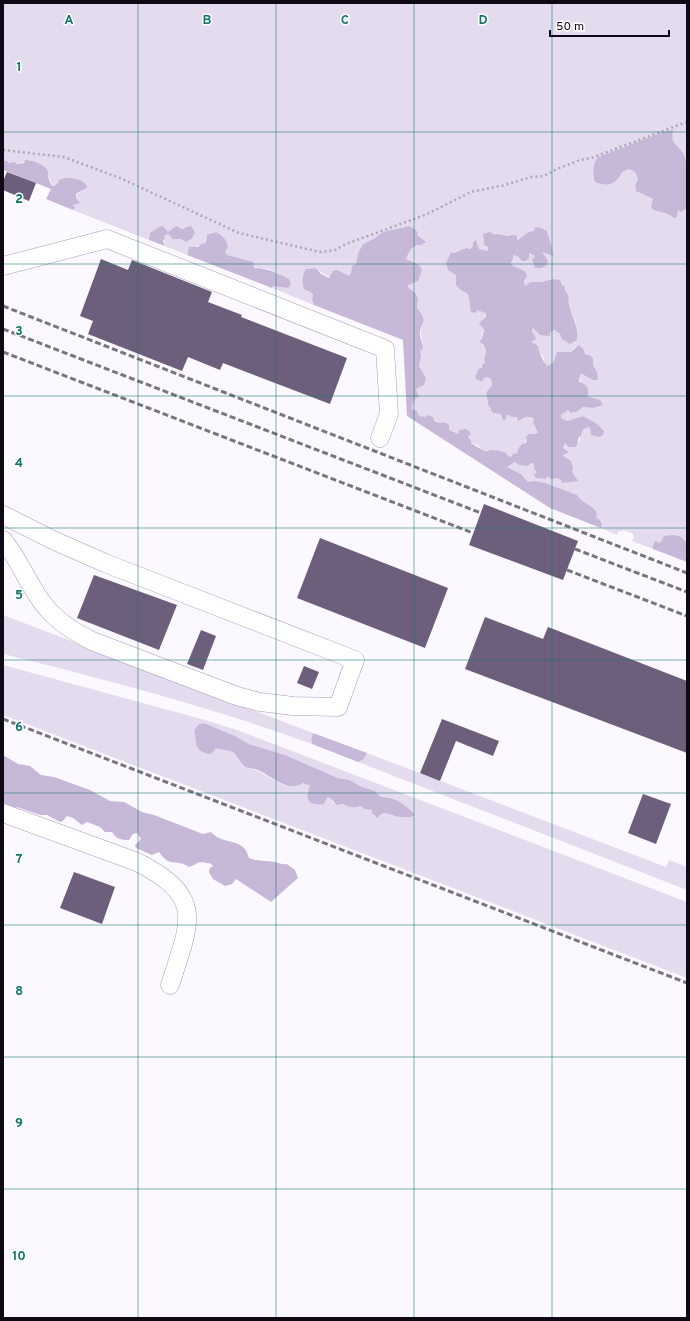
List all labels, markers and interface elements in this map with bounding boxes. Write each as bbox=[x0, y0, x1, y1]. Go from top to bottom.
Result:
scale bar bbox=[550, 12, 669, 38]
text: A bbox=[64, 13, 74, 29]
text: B bbox=[203, 13, 212, 29]
text: C bbox=[341, 13, 349, 29]
text: D bbox=[478, 13, 488, 29]
text: 50 m bbox=[556, 19, 584, 35]
text: 1 bbox=[16, 60, 22, 76]
text: 2 bbox=[15, 192, 23, 208]
text: 3 bbox=[15, 324, 23, 340]
text: 4 bbox=[15, 456, 23, 472]
text: 5 bbox=[15, 588, 23, 604]
text: 6 bbox=[15, 720, 23, 736]
text: 7 bbox=[16, 852, 23, 868]
text: 8 bbox=[15, 984, 23, 1000]
text: 9 bbox=[15, 1116, 23, 1132]
text: 10 bbox=[12, 1249, 26, 1265]

